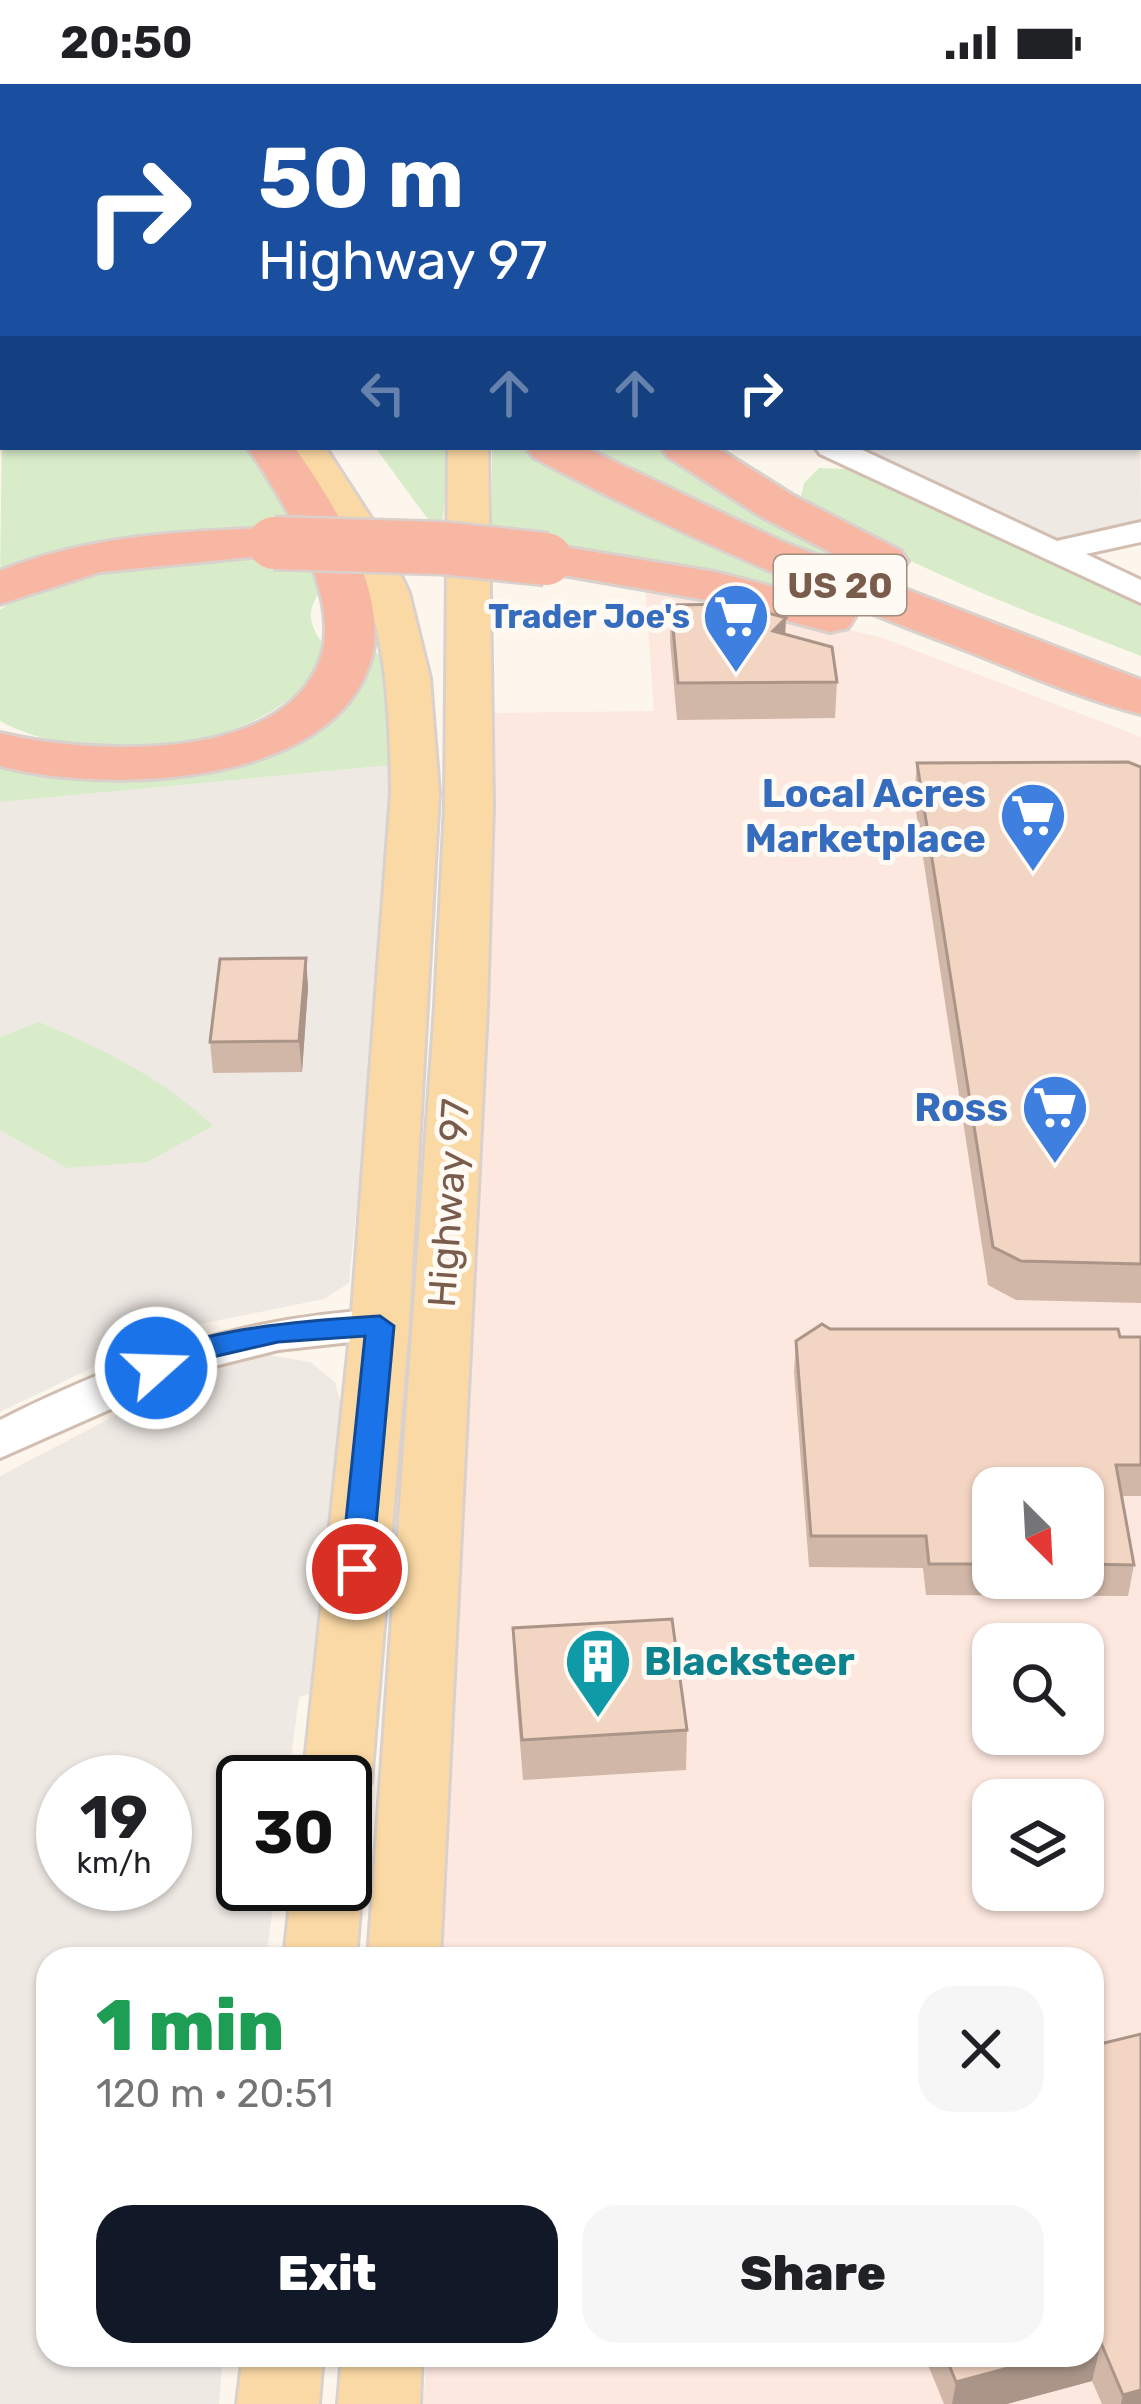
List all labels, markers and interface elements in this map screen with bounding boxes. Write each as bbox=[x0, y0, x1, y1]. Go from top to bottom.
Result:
text: 20:50 bbox=[60, 16, 193, 69]
text: 50 m bbox=[258, 128, 464, 228]
icon: right bbox=[60, 132, 216, 288]
text: Highway 97 bbox=[258, 229, 547, 293]
icon: left bbox=[350, 360, 416, 426]
icon: ahead bbox=[476, 360, 542, 426]
icon: ahead bbox=[602, 360, 668, 426]
icon: right bbox=[728, 360, 794, 426]
road number: US 20 bbox=[774, 555, 906, 615]
supermarket icon: Trader Joe's bbox=[701, 581, 771, 675]
place label: Trader Joe's bbox=[488, 597, 690, 636]
place label: Local Acres Marketplace bbox=[745, 771, 986, 862]
supermarket icon: Local Acres Marketplace bbox=[998, 780, 1068, 874]
supermarket icon: Ross bbox=[1020, 1072, 1090, 1166]
place label: Ross bbox=[914, 1085, 1008, 1131]
street label: Highway 97 bbox=[419, 1097, 479, 1309]
position arrow bbox=[93, 1305, 219, 1431]
north arrow bbox=[972, 1467, 1104, 1599]
map controls bbox=[972, 1467, 1104, 1911]
pin bbox=[306, 1518, 408, 1620]
icon: arrive bbox=[324, 1536, 390, 1602]
button: search bbox=[972, 1623, 1104, 1755]
building icon: Blacksteer bbox=[563, 1626, 633, 1720]
place label: Blacksteer bbox=[644, 1639, 855, 1685]
speed limit sign: 30 bbox=[216, 1755, 372, 1911]
button: layers bbox=[972, 1779, 1104, 1911]
text: 19 bbox=[80, 1782, 148, 1853]
text: km/h bbox=[77, 1845, 151, 1881]
text: 1 min bbox=[96, 1983, 284, 2068]
button: close bbox=[918, 1986, 1044, 2112]
text: 120 m · 20:51 bbox=[96, 2071, 333, 2117]
button: Exit bbox=[96, 2205, 558, 2343]
button: Share bbox=[582, 2205, 1044, 2343]

